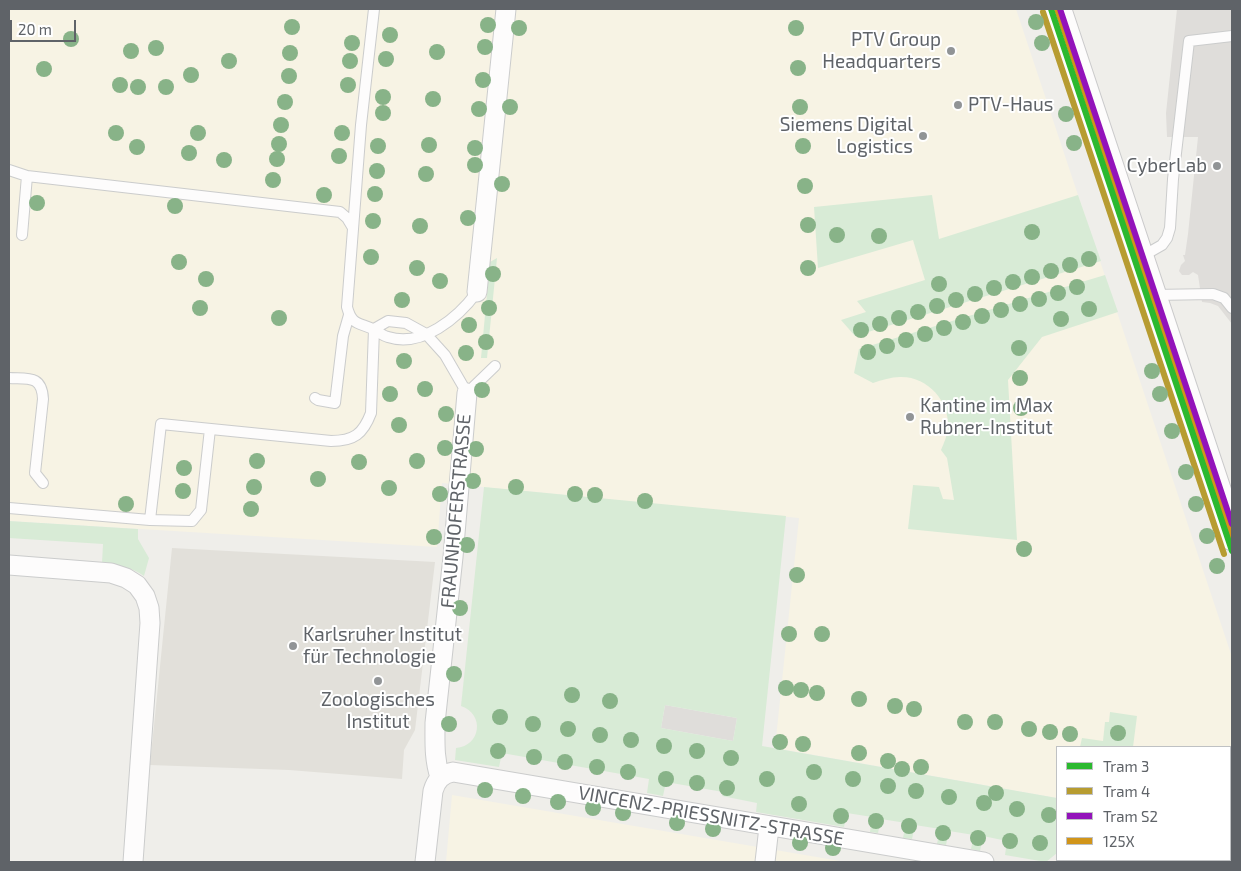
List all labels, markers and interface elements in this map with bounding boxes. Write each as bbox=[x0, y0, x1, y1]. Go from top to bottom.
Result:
scale bar bbox=[12, 10, 79, 42]
text: 20 m bbox=[18, 20, 52, 38]
place label: PTV Group Headquarters bbox=[822, 29, 941, 73]
marker: PTV Group Headquarters bbox=[945, 45, 957, 57]
place label: PTV-Haus bbox=[968, 94, 1054, 116]
marker: PTV-Haus bbox=[952, 99, 964, 111]
place label: Siemens Digital Logistics bbox=[780, 114, 913, 158]
marker: Siemens Digital Logistics bbox=[917, 130, 929, 142]
place label: CyberLab bbox=[1127, 155, 1207, 177]
marker: CyberLab bbox=[1211, 160, 1223, 172]
place label: Kantine im Max Rubner-Institut bbox=[920, 395, 1053, 439]
marker: Kantine im Max Rubner-Institut bbox=[904, 411, 916, 423]
street label: FRAUNHOFERSTRASSE bbox=[436, 413, 476, 609]
place label: Karlsruher Institut für Technologie bbox=[303, 624, 462, 668]
marker: Karlsruher Institut für Technologie bbox=[287, 640, 299, 652]
marker: Zoologisches Institut bbox=[372, 675, 384, 687]
place label: Zoologisches Institut bbox=[321, 689, 435, 733]
legend bbox=[1056, 746, 1231, 861]
text: Tram 3 bbox=[1103, 757, 1149, 775]
street label: VINCENZ-PRIESSNITZ-STRASSE bbox=[576, 781, 846, 851]
text: Tram 4 bbox=[1103, 782, 1150, 800]
text: Tram S2 bbox=[1103, 807, 1158, 825]
text: 125X bbox=[1103, 832, 1135, 850]

